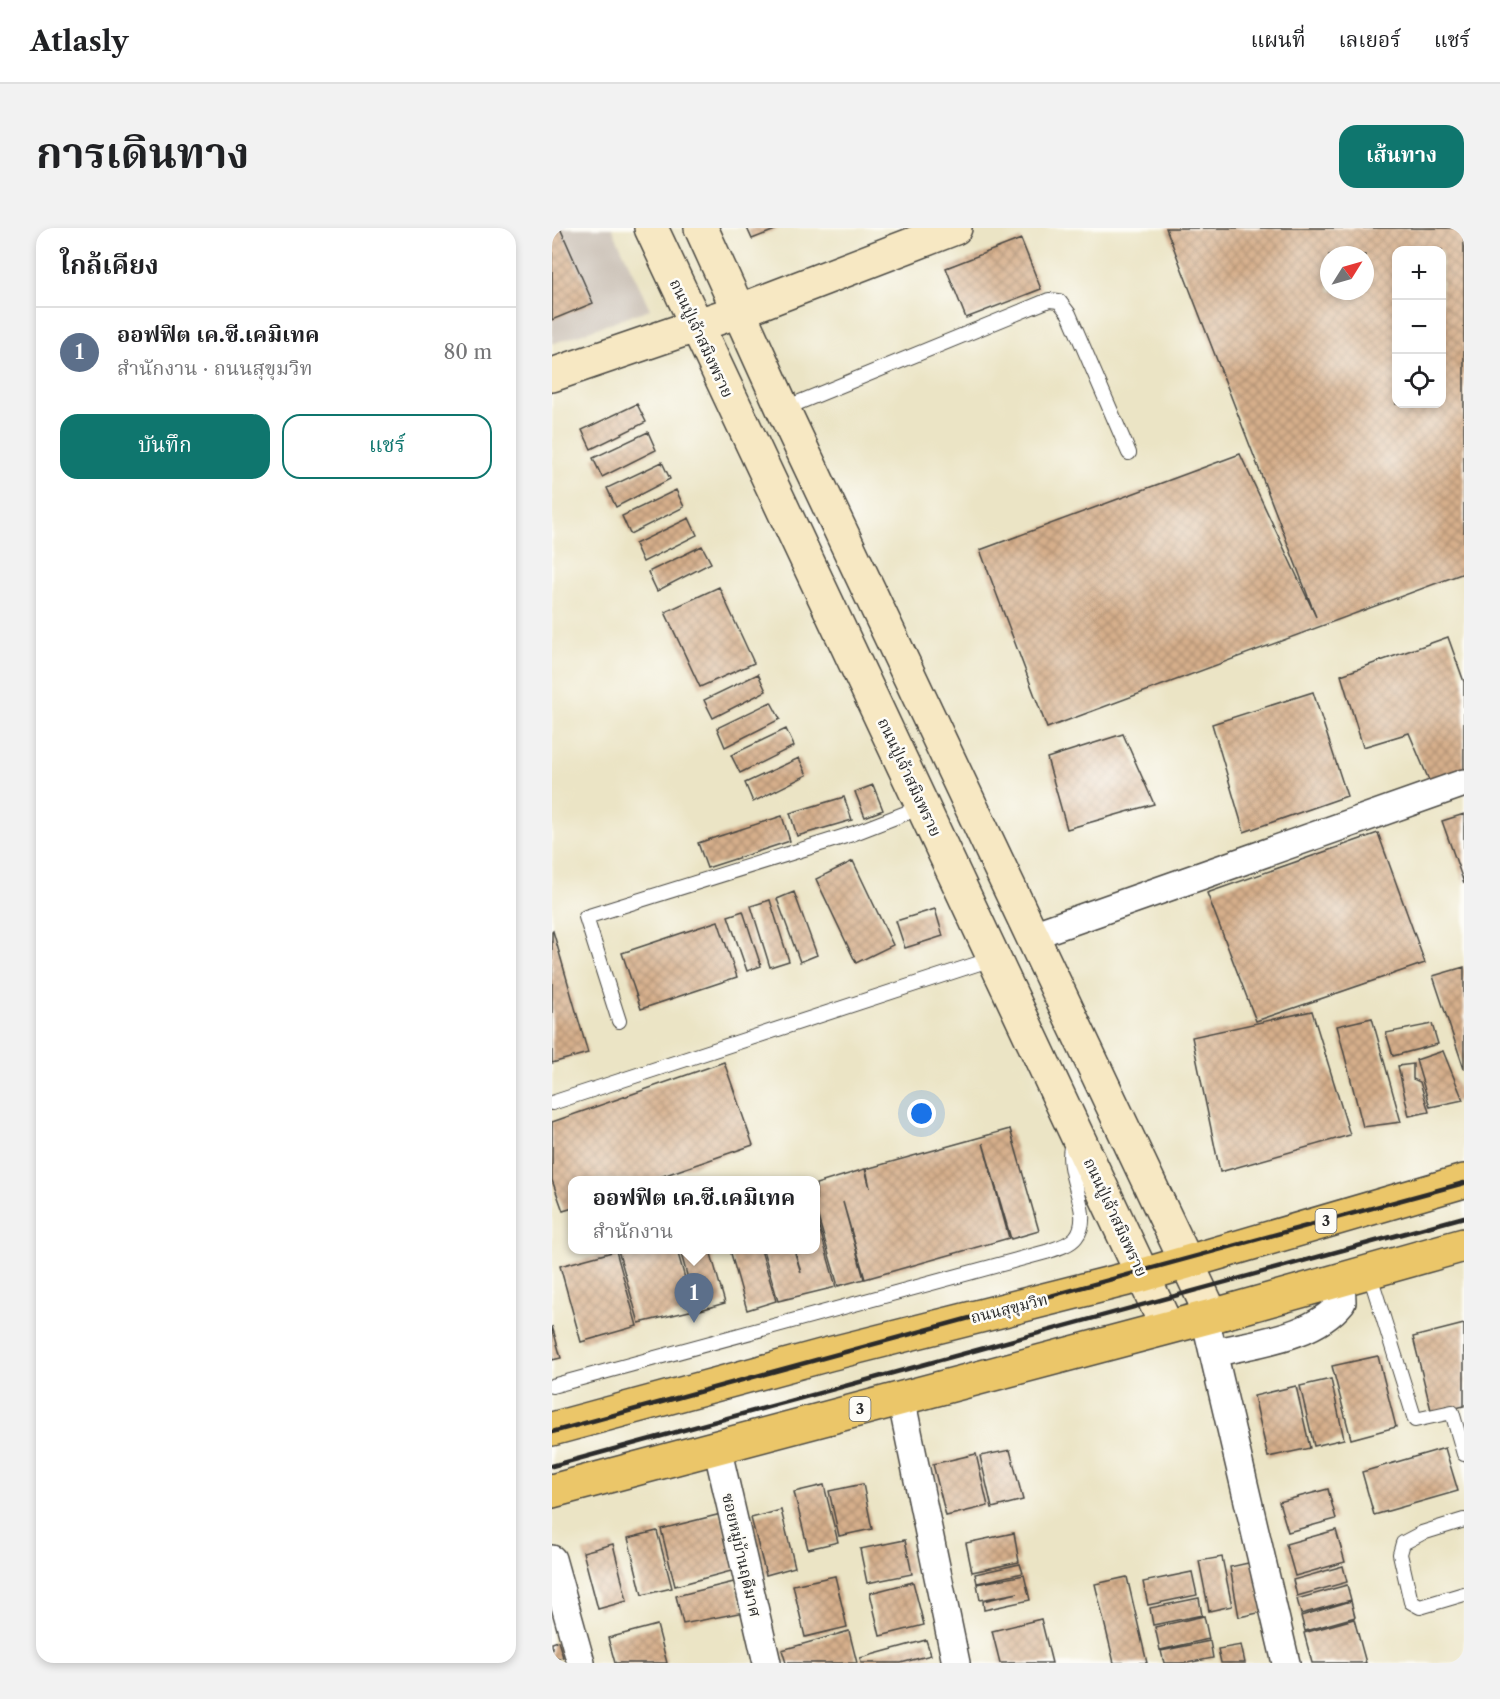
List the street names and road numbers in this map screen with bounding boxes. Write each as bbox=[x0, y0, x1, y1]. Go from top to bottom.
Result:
street label: ถนนปู่เจ้าสมิงพราย bbox=[665, 275, 738, 401]
street label: ถนนปู่เจ้าสมิงพราย bbox=[873, 714, 946, 840]
street label: ถนนปู่เจ้าสมิงพราย bbox=[1079, 1154, 1152, 1280]
road number: 3 bbox=[1316, 1209, 1336, 1233]
street label: ถนนสุขุมวิท bbox=[968, 1289, 1050, 1329]
road number: 3 bbox=[850, 1397, 870, 1421]
street label: ซอยหมู่บ้านฤดีมาศ bbox=[717, 1491, 766, 1619]

